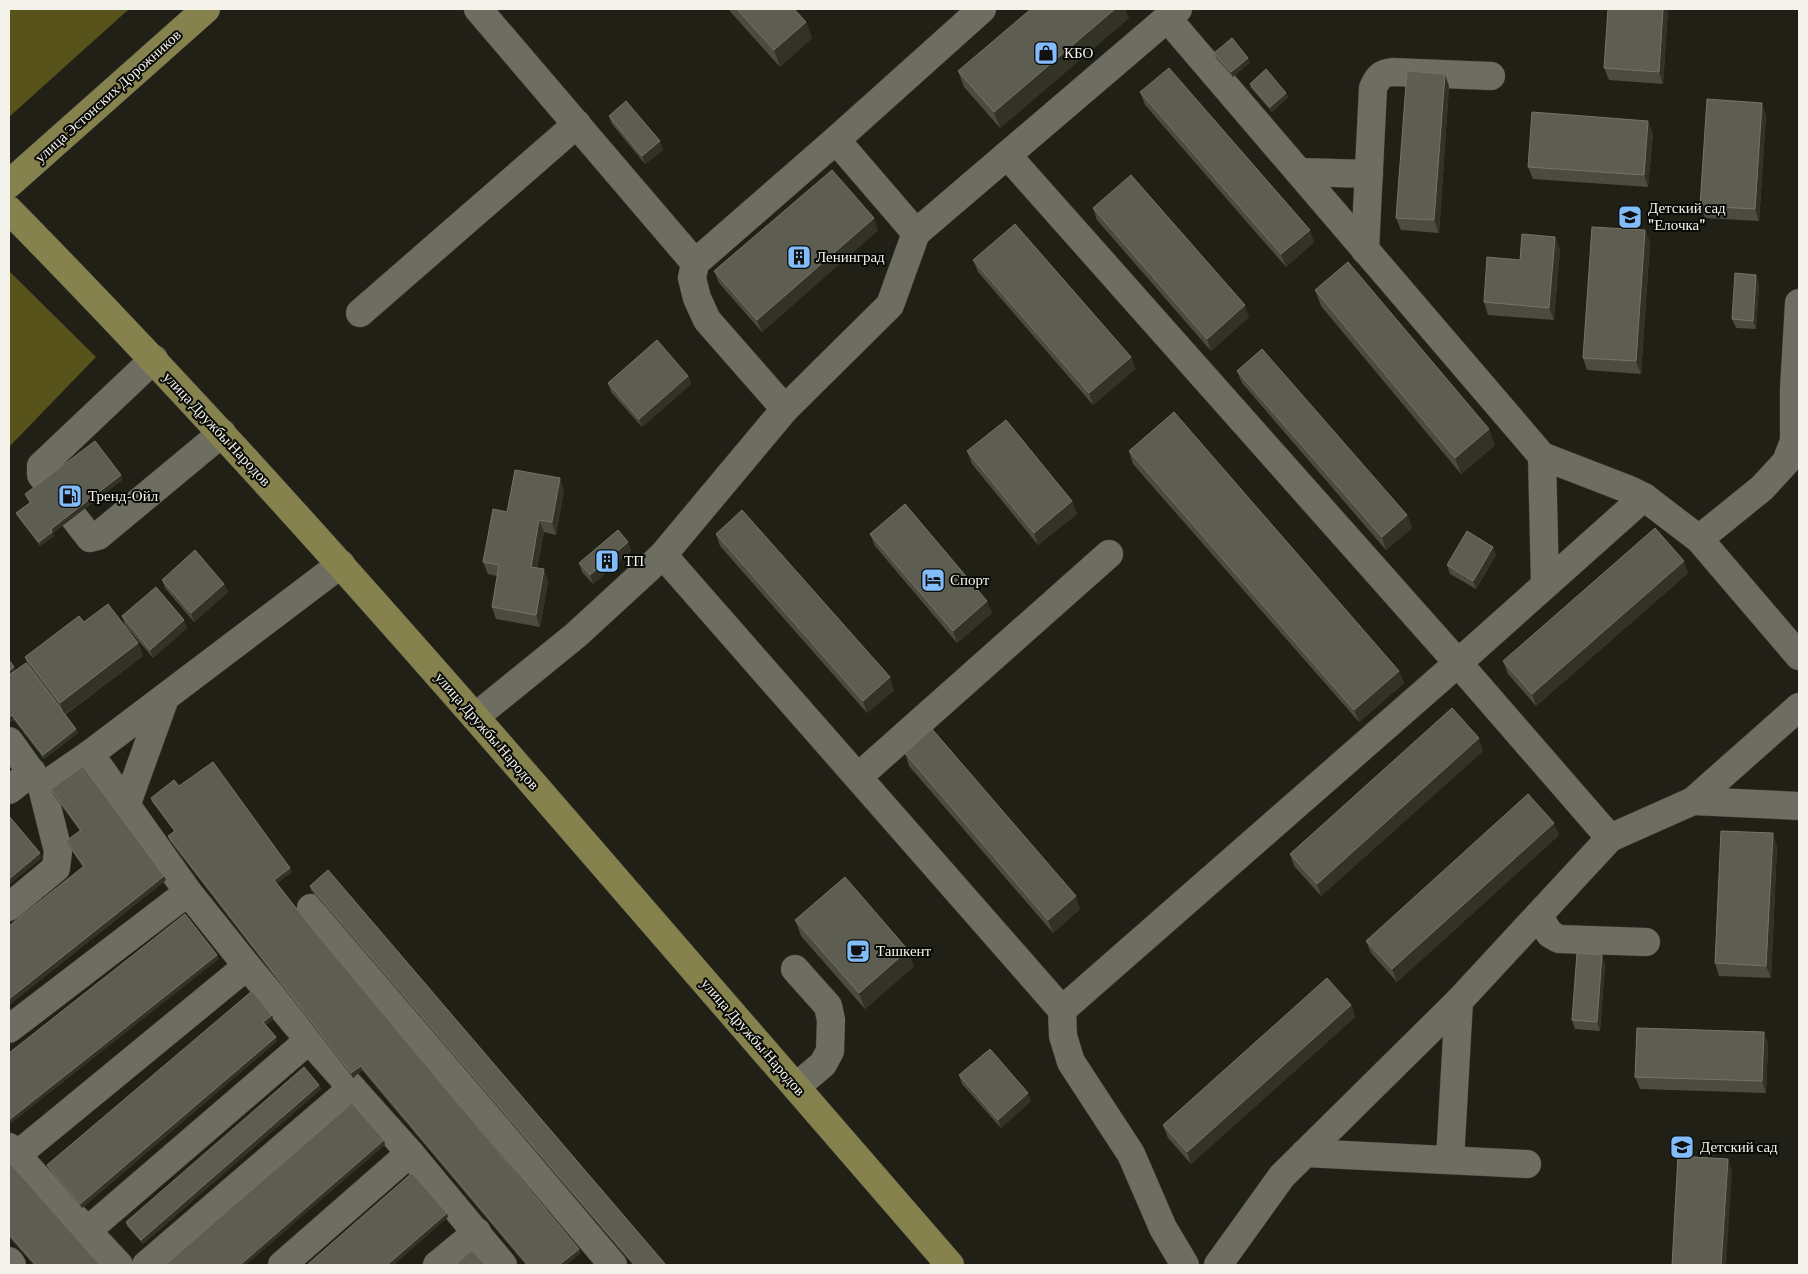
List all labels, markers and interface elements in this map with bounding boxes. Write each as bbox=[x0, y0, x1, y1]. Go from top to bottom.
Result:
street label: улица Эстонских Дорожников bbox=[32, 26, 184, 166]
shop icon: КБО bbox=[1033, 40, 1059, 66]
place label: КБО bbox=[1064, 45, 1094, 61]
place label: Детский сад "Елочка" bbox=[1648, 200, 1726, 233]
school or university icon: Детский сад "Елочка" bbox=[1617, 204, 1643, 230]
building icon: Ленинград bbox=[786, 244, 812, 270]
place label: Ленинград bbox=[816, 249, 885, 265]
street label: улица Дружбы Народов bbox=[160, 369, 274, 489]
fuel station icon: Тренд-Ойл bbox=[57, 483, 83, 509]
place label: Тренд-Ойл bbox=[88, 488, 159, 504]
building icon: ТП bbox=[594, 548, 620, 574]
place label: ТП bbox=[624, 553, 644, 569]
hotel icon: Спорт bbox=[920, 567, 946, 593]
place label: Спорт bbox=[950, 572, 990, 588]
street label: улица Дружбы Народов bbox=[432, 669, 542, 793]
cafe icon: Ташкент bbox=[845, 938, 871, 964]
place label: Ташкент bbox=[876, 943, 932, 959]
street label: улица Дружбы Народов bbox=[698, 975, 808, 1099]
school or university icon: Детский сад bbox=[1669, 1134, 1695, 1160]
place label: Детский сад bbox=[1700, 1139, 1778, 1155]

